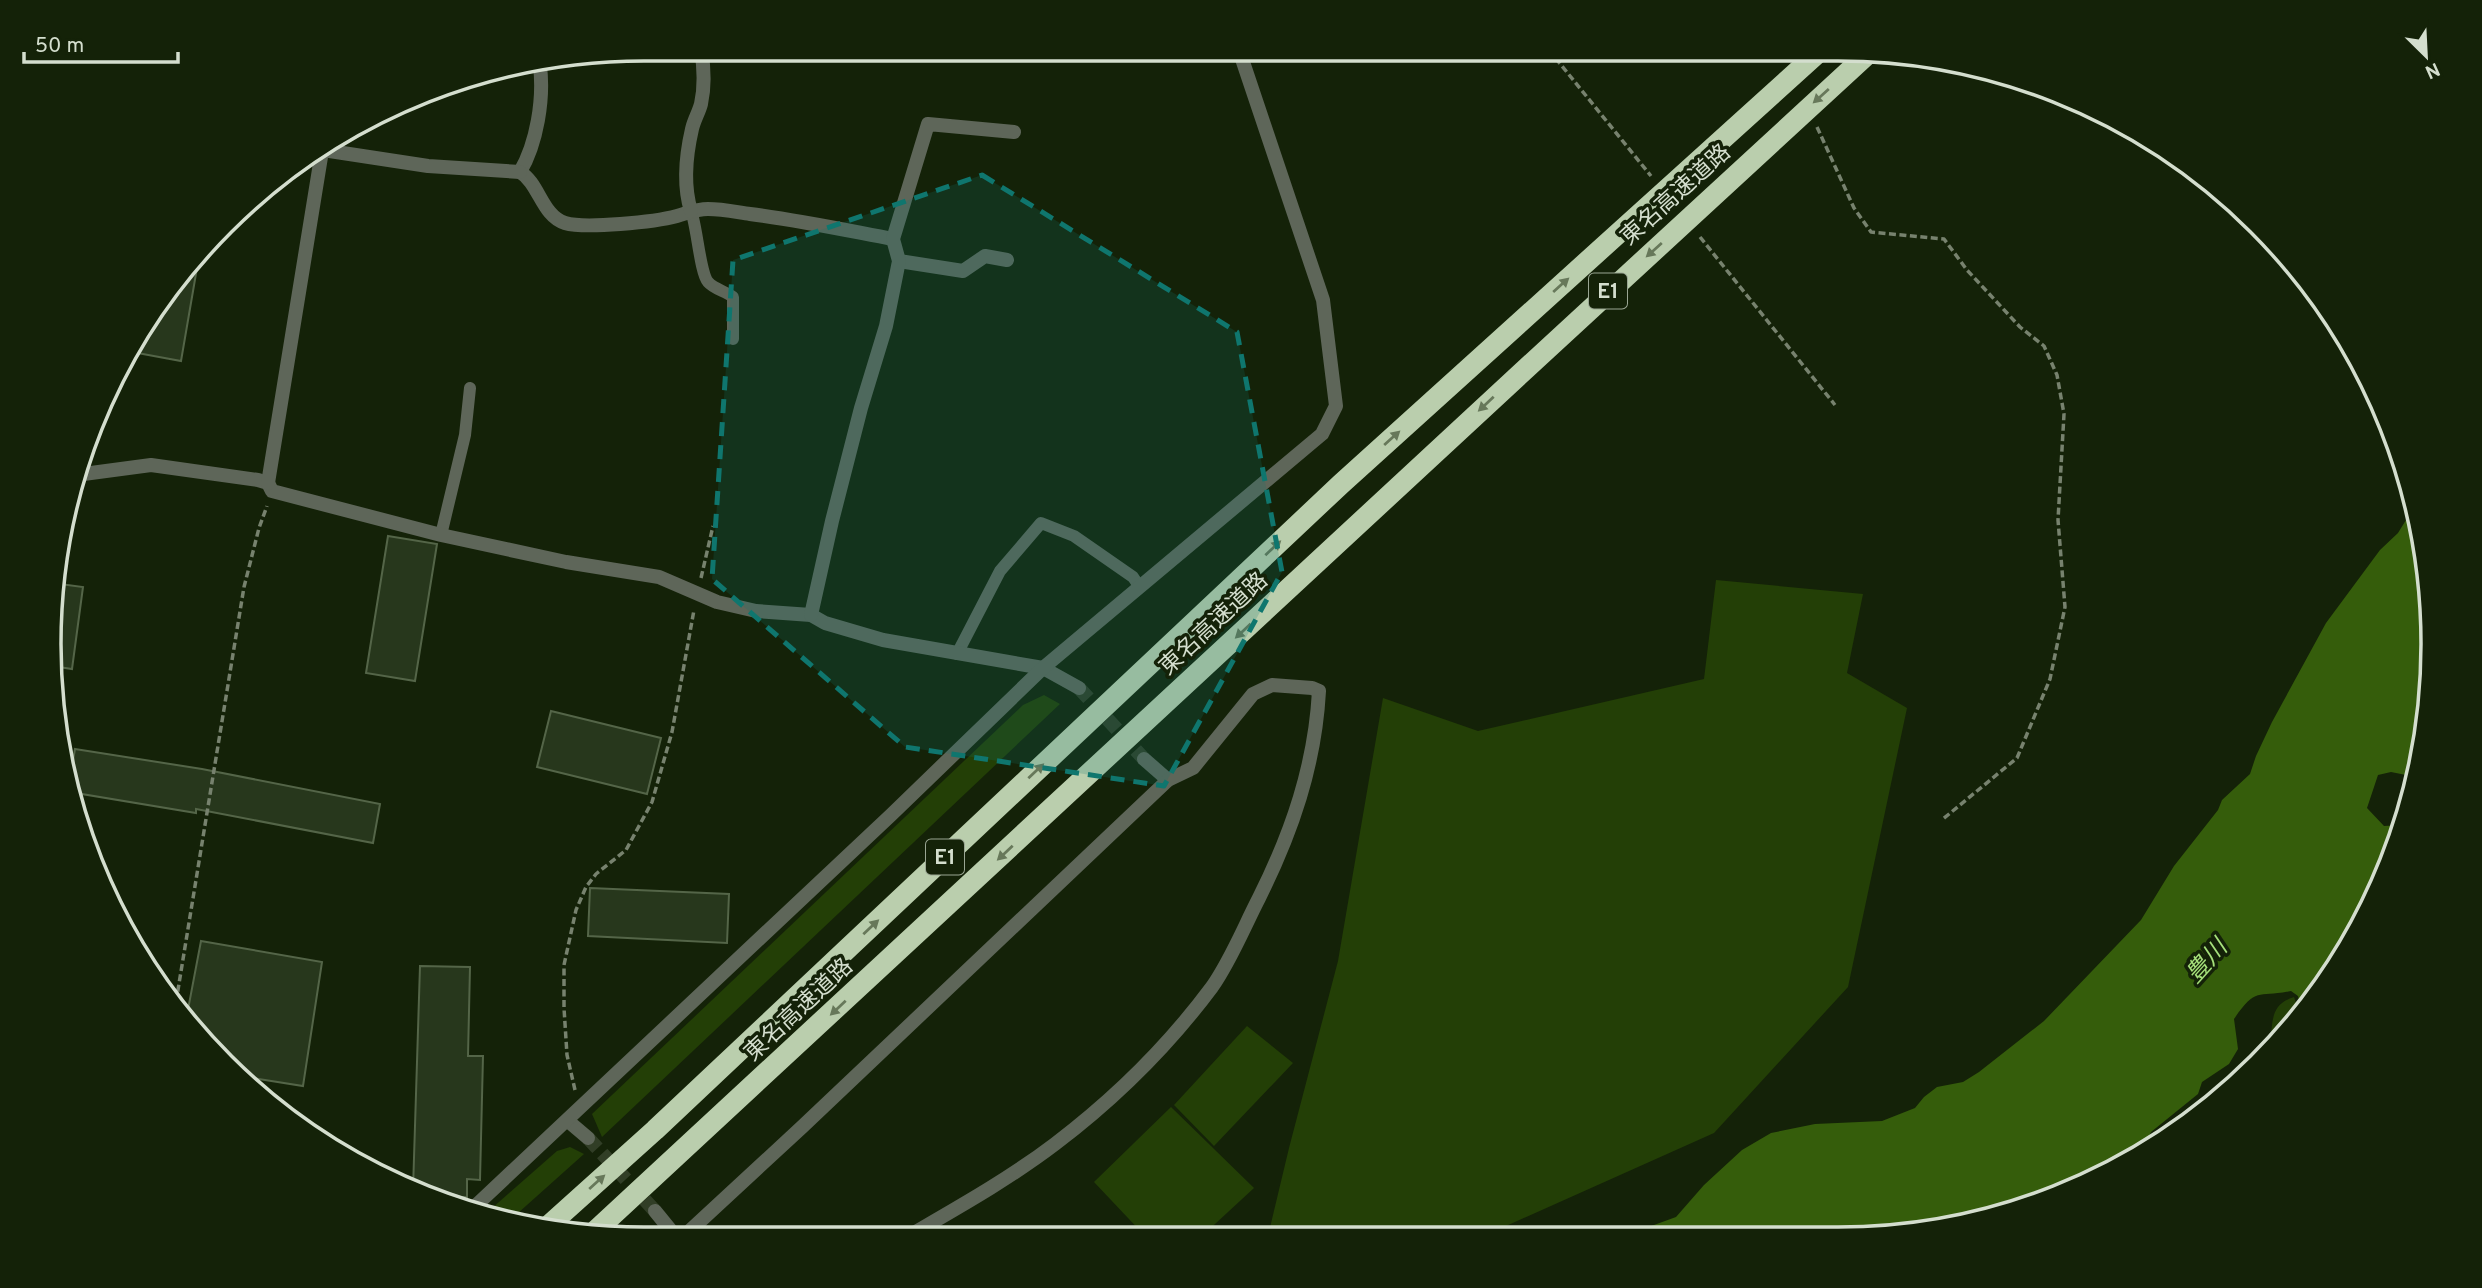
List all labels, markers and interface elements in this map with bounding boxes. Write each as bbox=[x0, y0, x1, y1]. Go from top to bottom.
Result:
scale bar bbox=[24, 21, 178, 65]
north arrow bbox=[2391, 21, 2461, 91]
text: 50 m bbox=[35, 33, 84, 60]
text: N bbox=[2421, 56, 2443, 83]
one-way arrow bbox=[1813, 88, 1830, 104]
street label: 東名高速道路 bbox=[1616, 139, 1738, 253]
one-way arrow bbox=[1645, 242, 1662, 257]
road number: E1 bbox=[1589, 274, 1627, 308]
one-way arrow bbox=[1552, 278, 1569, 294]
one-way arrow bbox=[1478, 396, 1495, 412]
one-way arrow bbox=[1383, 430, 1401, 446]
one-way arrow bbox=[1264, 541, 1281, 557]
street label: 東名高速道路 bbox=[1154, 567, 1275, 682]
one-way arrow bbox=[1235, 623, 1252, 639]
one-way arrow bbox=[1027, 764, 1044, 780]
road number: E1 bbox=[926, 840, 964, 874]
one-way arrow bbox=[997, 845, 1014, 861]
one-way arrow bbox=[862, 920, 879, 936]
water label: 豊川 bbox=[2180, 932, 2237, 990]
street label: 東名高速道路 bbox=[739, 953, 860, 1068]
one-way arrow bbox=[830, 999, 847, 1015]
one-way arrow bbox=[588, 1175, 605, 1191]

